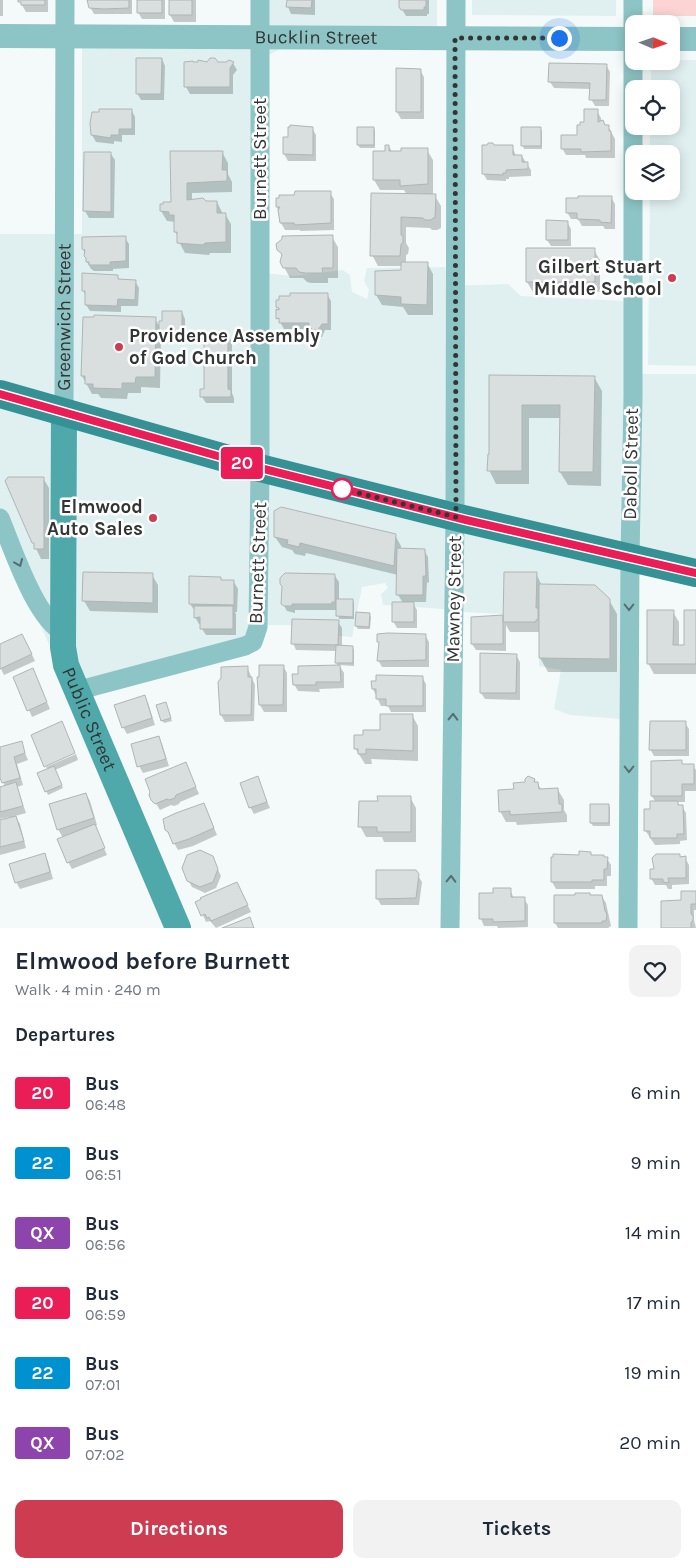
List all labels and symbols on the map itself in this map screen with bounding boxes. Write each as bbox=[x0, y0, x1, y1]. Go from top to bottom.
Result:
north arrow bbox=[625, 15, 680, 70]
street label: Bucklin Street bbox=[254, 26, 378, 49]
your location bbox=[547, 26, 572, 51]
street label: Burnett Street bbox=[249, 98, 271, 220]
street label: Greenwich Street bbox=[53, 243, 75, 391]
place label: Gilbert Stuart Middle School bbox=[534, 256, 662, 300]
marker: Gilbert Stuart Middle School bbox=[666, 272, 678, 284]
place label: Providence Assembly of God Church bbox=[129, 325, 320, 369]
marker: Providence Assembly of God Church bbox=[113, 341, 125, 353]
street label: Daboll Street bbox=[619, 408, 643, 520]
line badge: 20 bbox=[220, 447, 264, 479]
unlabelled marker bbox=[331, 478, 353, 500]
place label: Elmwood Auto Sales bbox=[47, 496, 143, 540]
street label: Burnett Street bbox=[245, 501, 271, 625]
marker: Elmwood Auto Sales bbox=[147, 512, 159, 524]
street label: Mawney Street bbox=[442, 535, 466, 663]
one-way arrow bbox=[13, 558, 24, 567]
one-way arrow bbox=[624, 604, 634, 611]
street label: Public Street bbox=[57, 664, 121, 774]
one-way arrow bbox=[448, 713, 458, 720]
one-way arrow bbox=[623, 766, 634, 774]
one-way arrow bbox=[446, 875, 456, 883]

